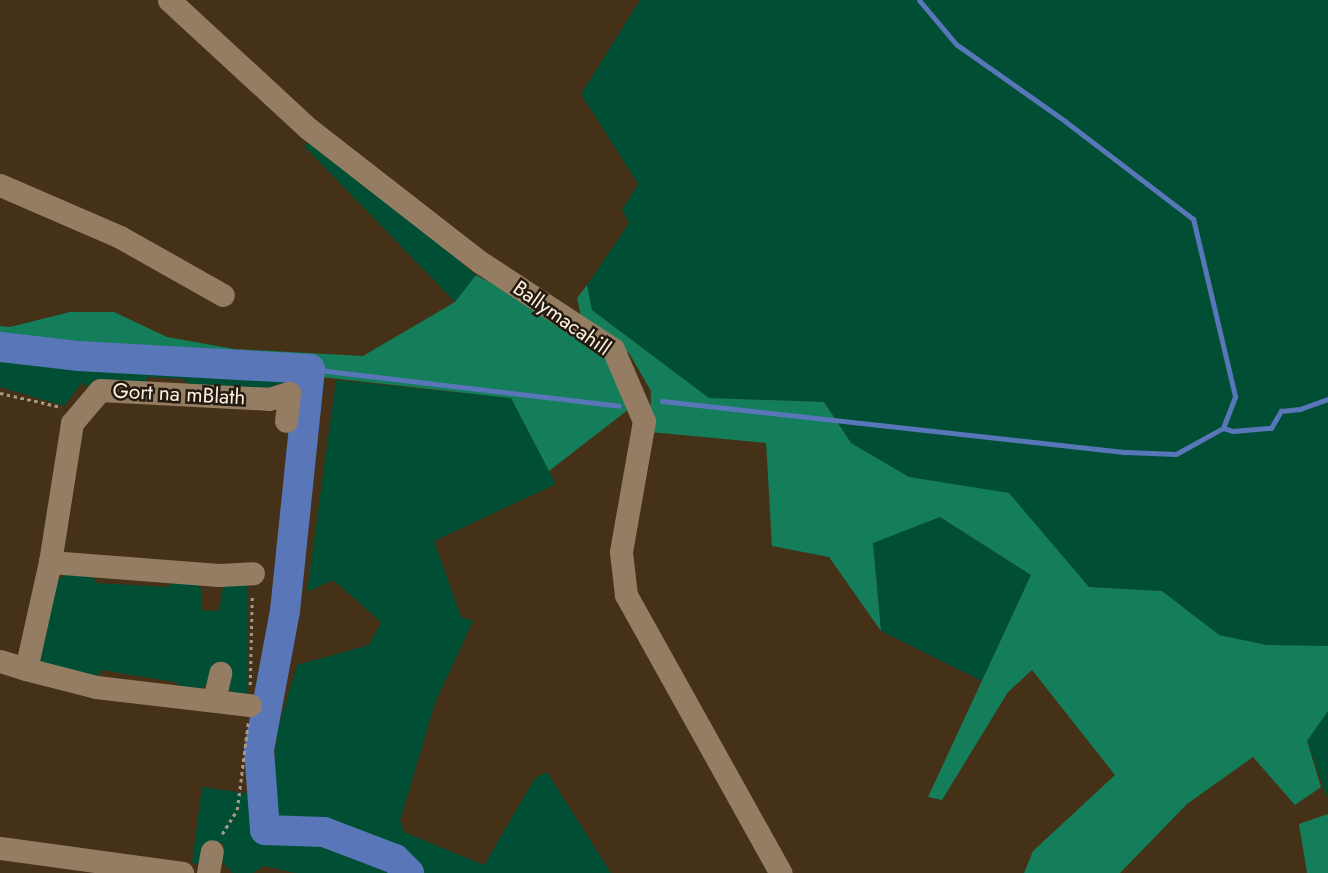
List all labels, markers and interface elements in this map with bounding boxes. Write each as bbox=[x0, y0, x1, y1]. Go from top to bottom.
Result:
street label: Ballymacahill bbox=[508, 275, 616, 361]
street label: Gort na mBlath bbox=[112, 378, 246, 410]

